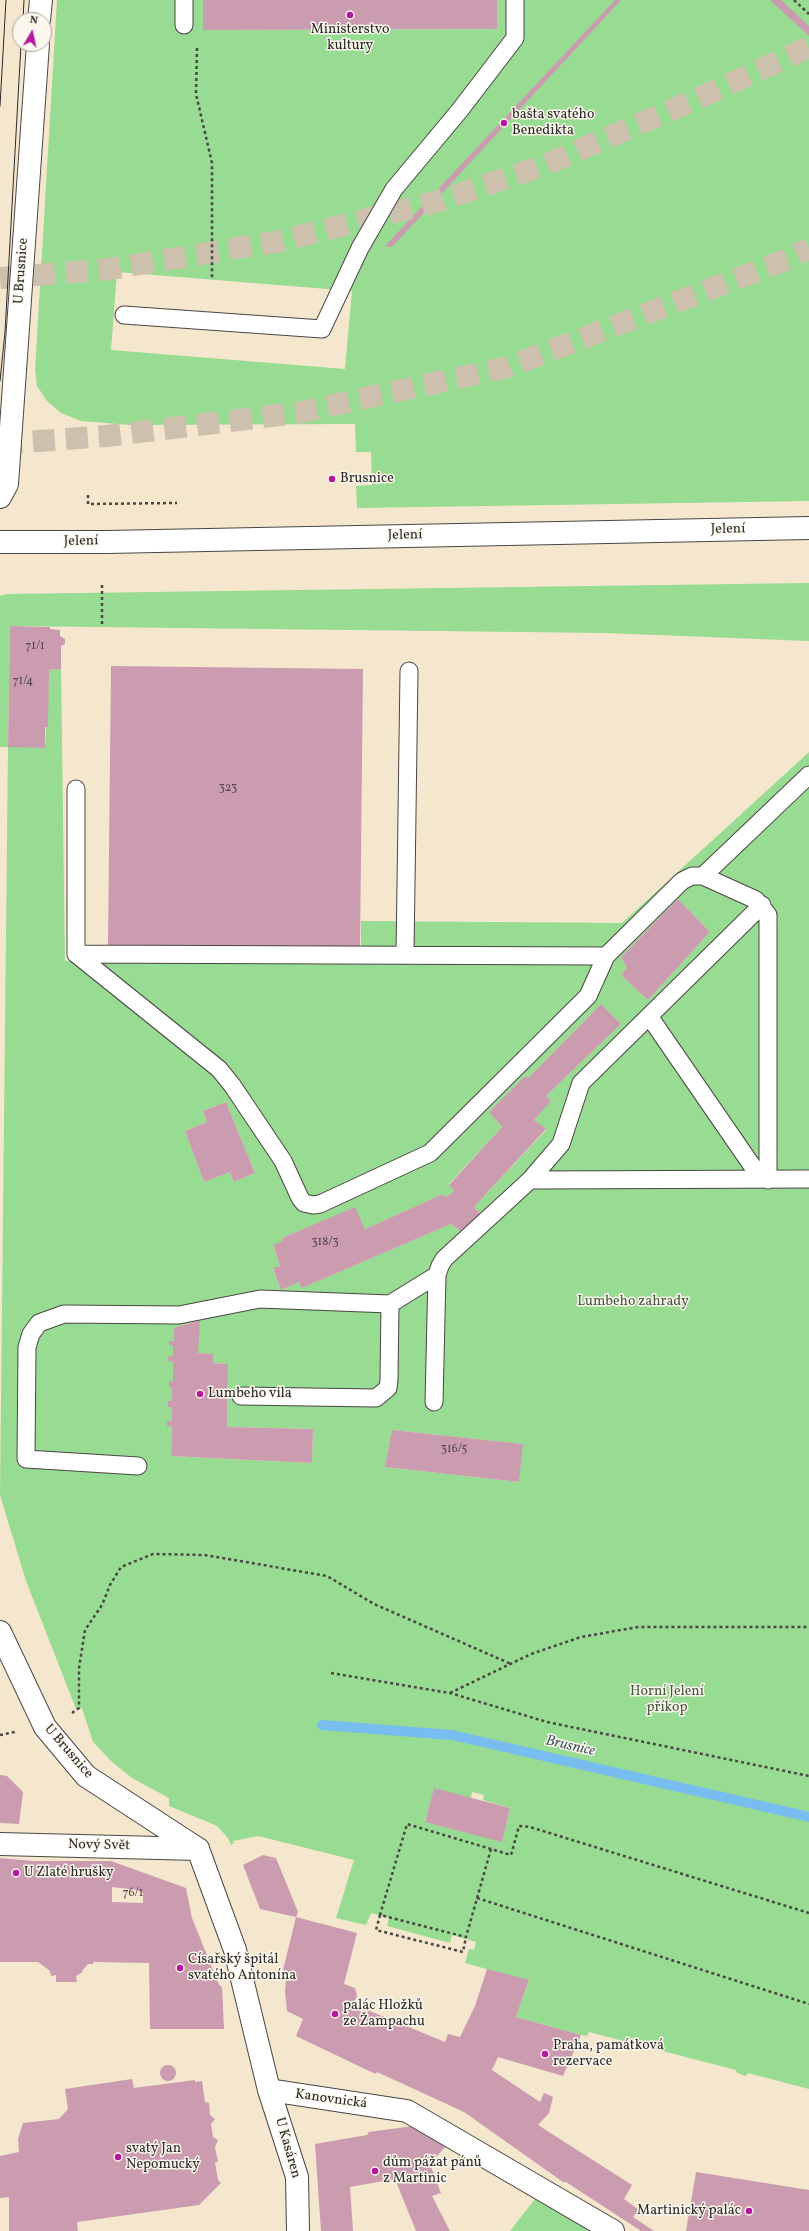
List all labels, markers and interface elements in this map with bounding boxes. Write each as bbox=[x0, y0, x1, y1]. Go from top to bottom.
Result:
marker: Ministerstvo kultury bbox=[345, 10, 355, 20]
north arrow bbox=[12, 12, 52, 52]
text: N bbox=[29, 13, 39, 29]
place label: Ministerstvo kultury bbox=[311, 22, 389, 54]
place label: bašta svatého Benedikta bbox=[512, 107, 594, 140]
marker: bašta svatého Benedikta bbox=[499, 118, 509, 128]
street label: U Brusnice bbox=[11, 237, 33, 305]
place label: Brusnice bbox=[340, 471, 394, 487]
marker: Brusnice bbox=[327, 474, 337, 484]
street label: Jelení bbox=[711, 521, 745, 539]
street label: Jelení bbox=[388, 527, 422, 545]
street label: Jelení bbox=[64, 533, 98, 551]
house number: 71/1 bbox=[25, 640, 45, 654]
house number: 71/4 bbox=[13, 675, 33, 689]
house number: 323 bbox=[219, 782, 237, 796]
house number: 318/3 bbox=[311, 1236, 339, 1250]
park label: Lumbeho zahrady bbox=[577, 1294, 689, 1310]
place label: Lumbeho vila bbox=[208, 1386, 292, 1402]
marker: Lumbeho vila bbox=[195, 1389, 205, 1399]
house number: 316/5 bbox=[441, 1443, 467, 1457]
park label: Horní Jelení příkop bbox=[630, 1684, 704, 1716]
street label: U Brusnice bbox=[40, 1722, 96, 1782]
water label: Brusnice bbox=[544, 1733, 596, 1761]
street label: Nový Svět bbox=[68, 1837, 130, 1855]
place label: U Zlaté hrušky bbox=[24, 1865, 114, 1881]
marker: U Zlaté hrušky bbox=[11, 1868, 21, 1878]
house number: 76/1 bbox=[123, 1887, 143, 1901]
place label: Císařský špitál svatého Antonína bbox=[188, 1952, 296, 1984]
marker: Císařský špitál svatého Antonína bbox=[175, 1963, 185, 1973]
place label: palác Hložků ze Žampachu bbox=[343, 1998, 425, 2030]
marker: palác Hložků ze Žampachu bbox=[330, 2009, 340, 2019]
place label: Praha, památková rezervace bbox=[553, 2038, 664, 2070]
marker: Praha, památková rezervace bbox=[540, 2049, 550, 2059]
street label: Kanovnická bbox=[294, 2087, 368, 2113]
street label: U Kasáren bbox=[270, 2116, 304, 2180]
place label: svatý Jan Nepomucký bbox=[126, 2141, 200, 2174]
marker: svatý Jan Nepomucký bbox=[113, 2152, 123, 2162]
place label: dům pážat pánů z Martinic bbox=[383, 2155, 482, 2188]
marker: dům pážat pánů z Martinic bbox=[370, 2166, 380, 2176]
place label: Martinický palác bbox=[637, 2203, 741, 2219]
marker: Martinický palác bbox=[744, 2206, 754, 2216]

